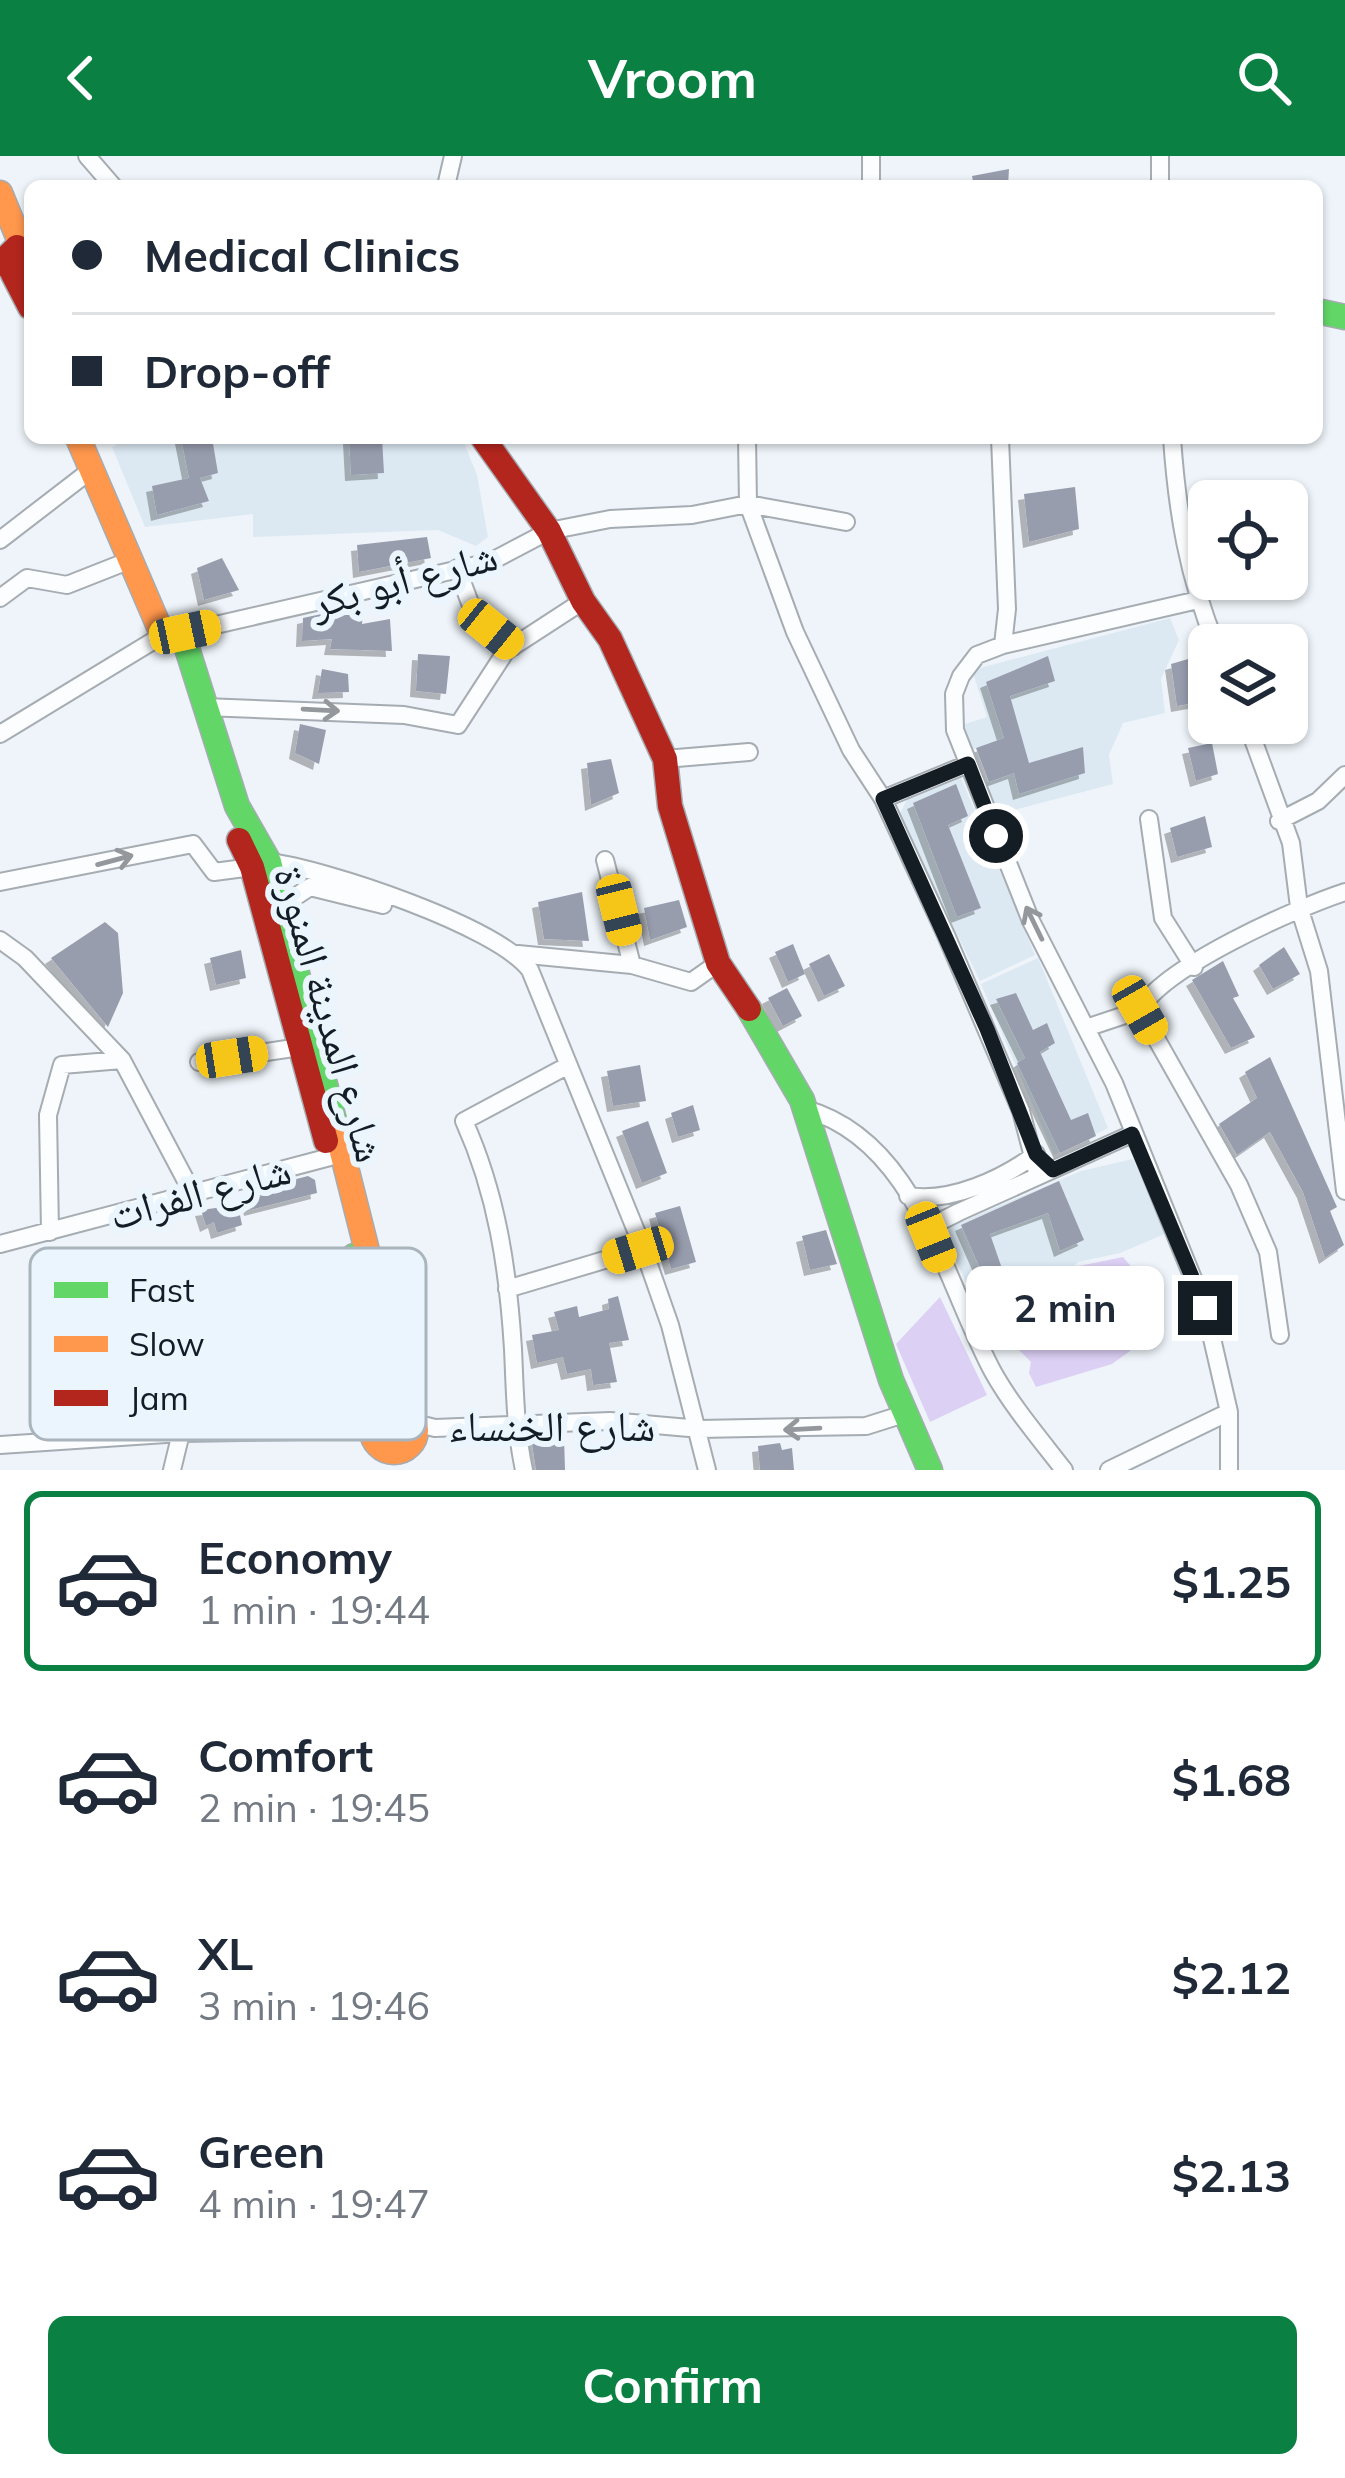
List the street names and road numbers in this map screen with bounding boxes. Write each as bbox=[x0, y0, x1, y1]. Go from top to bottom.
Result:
street label: شارع أبو بكر bbox=[304, 528, 503, 630]
street label: شارع المدينة المنورة bbox=[262, 860, 398, 1168]
street label: شارع الفرات bbox=[103, 1142, 297, 1242]
street label: شارع الخنساء bbox=[449, 1399, 655, 1453]

